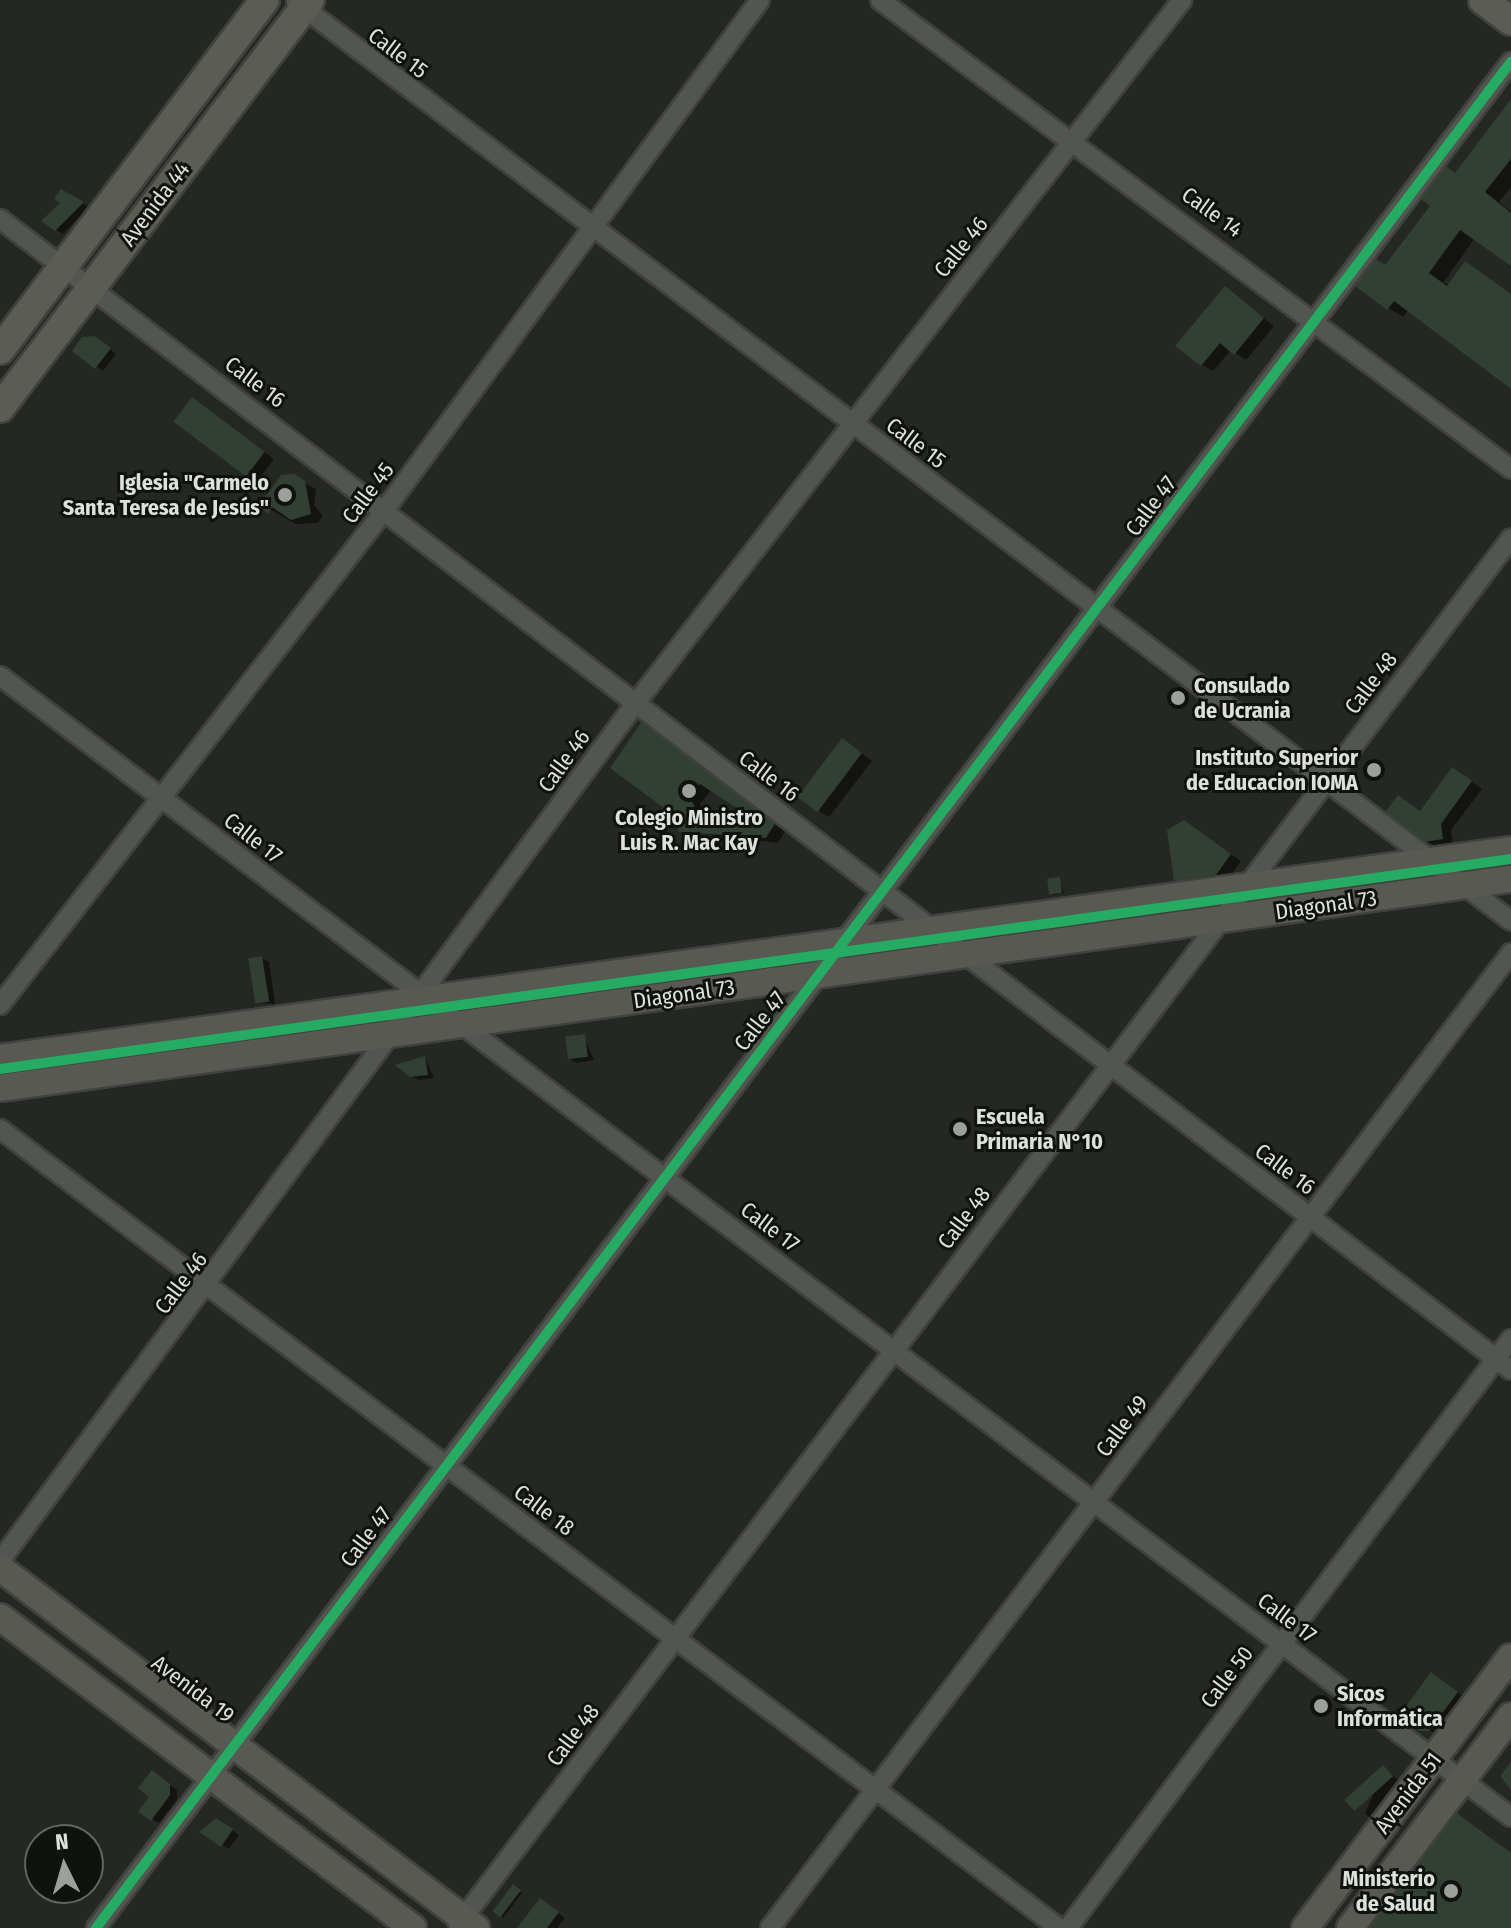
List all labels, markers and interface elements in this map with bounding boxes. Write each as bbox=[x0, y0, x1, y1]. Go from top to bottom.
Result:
street label: Calle 15 bbox=[363, 22, 433, 84]
street label: Avenida 44 bbox=[115, 157, 195, 251]
street label: Calle 14 bbox=[1177, 181, 1247, 243]
street label: Calle 46 bbox=[929, 211, 993, 283]
street label: Calle 16 bbox=[220, 351, 290, 413]
street label: Calle 15 bbox=[881, 412, 951, 474]
street label: Calle 45 bbox=[337, 457, 399, 529]
place label: Iglesia "Carmelo Santa Teresa de Jesús" bbox=[63, 469, 269, 520]
street label: Calle 47 bbox=[1120, 471, 1182, 541]
marker: Iglesia "Carmelo Santa Teresa de Jesús" bbox=[276, 486, 294, 504]
street label: Calle 48 bbox=[1339, 647, 1403, 719]
place label: Consulado de Ucrania bbox=[1194, 672, 1291, 724]
marker: Consulado de Ucrania bbox=[1169, 689, 1187, 707]
street label: Calle 46 bbox=[533, 725, 595, 797]
place label: Instituto Superior de Educacion IOMA bbox=[1186, 744, 1358, 796]
street label: Calle 16 bbox=[734, 745, 804, 807]
marker: Instituto Superior de Educacion IOMA bbox=[1365, 761, 1383, 779]
marker: Colegio Ministro Luis R. Mac Kay bbox=[680, 782, 698, 800]
place label: Colegio Ministro Luis R. Mac Kay bbox=[615, 804, 763, 856]
street label: Calle 17 bbox=[219, 807, 287, 869]
street label: Diagonal 73 bbox=[1274, 885, 1378, 925]
street label: Diagonal 73 bbox=[632, 974, 736, 1014]
street label: Calle 47 bbox=[729, 986, 791, 1056]
place label: Escuela Primaria N°10 bbox=[976, 1103, 1103, 1154]
marker: Escuela Primaria N°10 bbox=[951, 1120, 969, 1138]
street label: Calle 16 bbox=[1250, 1138, 1320, 1200]
street label: Calle 48 bbox=[932, 1182, 996, 1254]
street label: Calle 17 bbox=[735, 1196, 805, 1258]
street label: Calle 46 bbox=[149, 1247, 213, 1319]
street label: Calle 49 bbox=[1090, 1390, 1154, 1462]
street label: Calle 18 bbox=[509, 1479, 579, 1541]
street label: Calle 47 bbox=[335, 1502, 397, 1572]
street label: Calle 17 bbox=[1252, 1587, 1322, 1649]
street label: Calle 50 bbox=[1195, 1641, 1259, 1713]
street label: Avenida 19 bbox=[147, 1649, 239, 1729]
place label: Sicos Informática bbox=[1337, 1680, 1443, 1732]
marker: Sicos Informática bbox=[1312, 1697, 1330, 1715]
street label: Calle 48 bbox=[541, 1699, 605, 1771]
street label: Avenida 51 bbox=[1369, 1747, 1447, 1839]
north arrow bbox=[24, 1824, 104, 1904]
text: N bbox=[54, 1828, 70, 1856]
place label: Ministerio de Salud bbox=[1343, 1865, 1435, 1916]
marker: Ministerio de Salud bbox=[1442, 1882, 1460, 1900]

